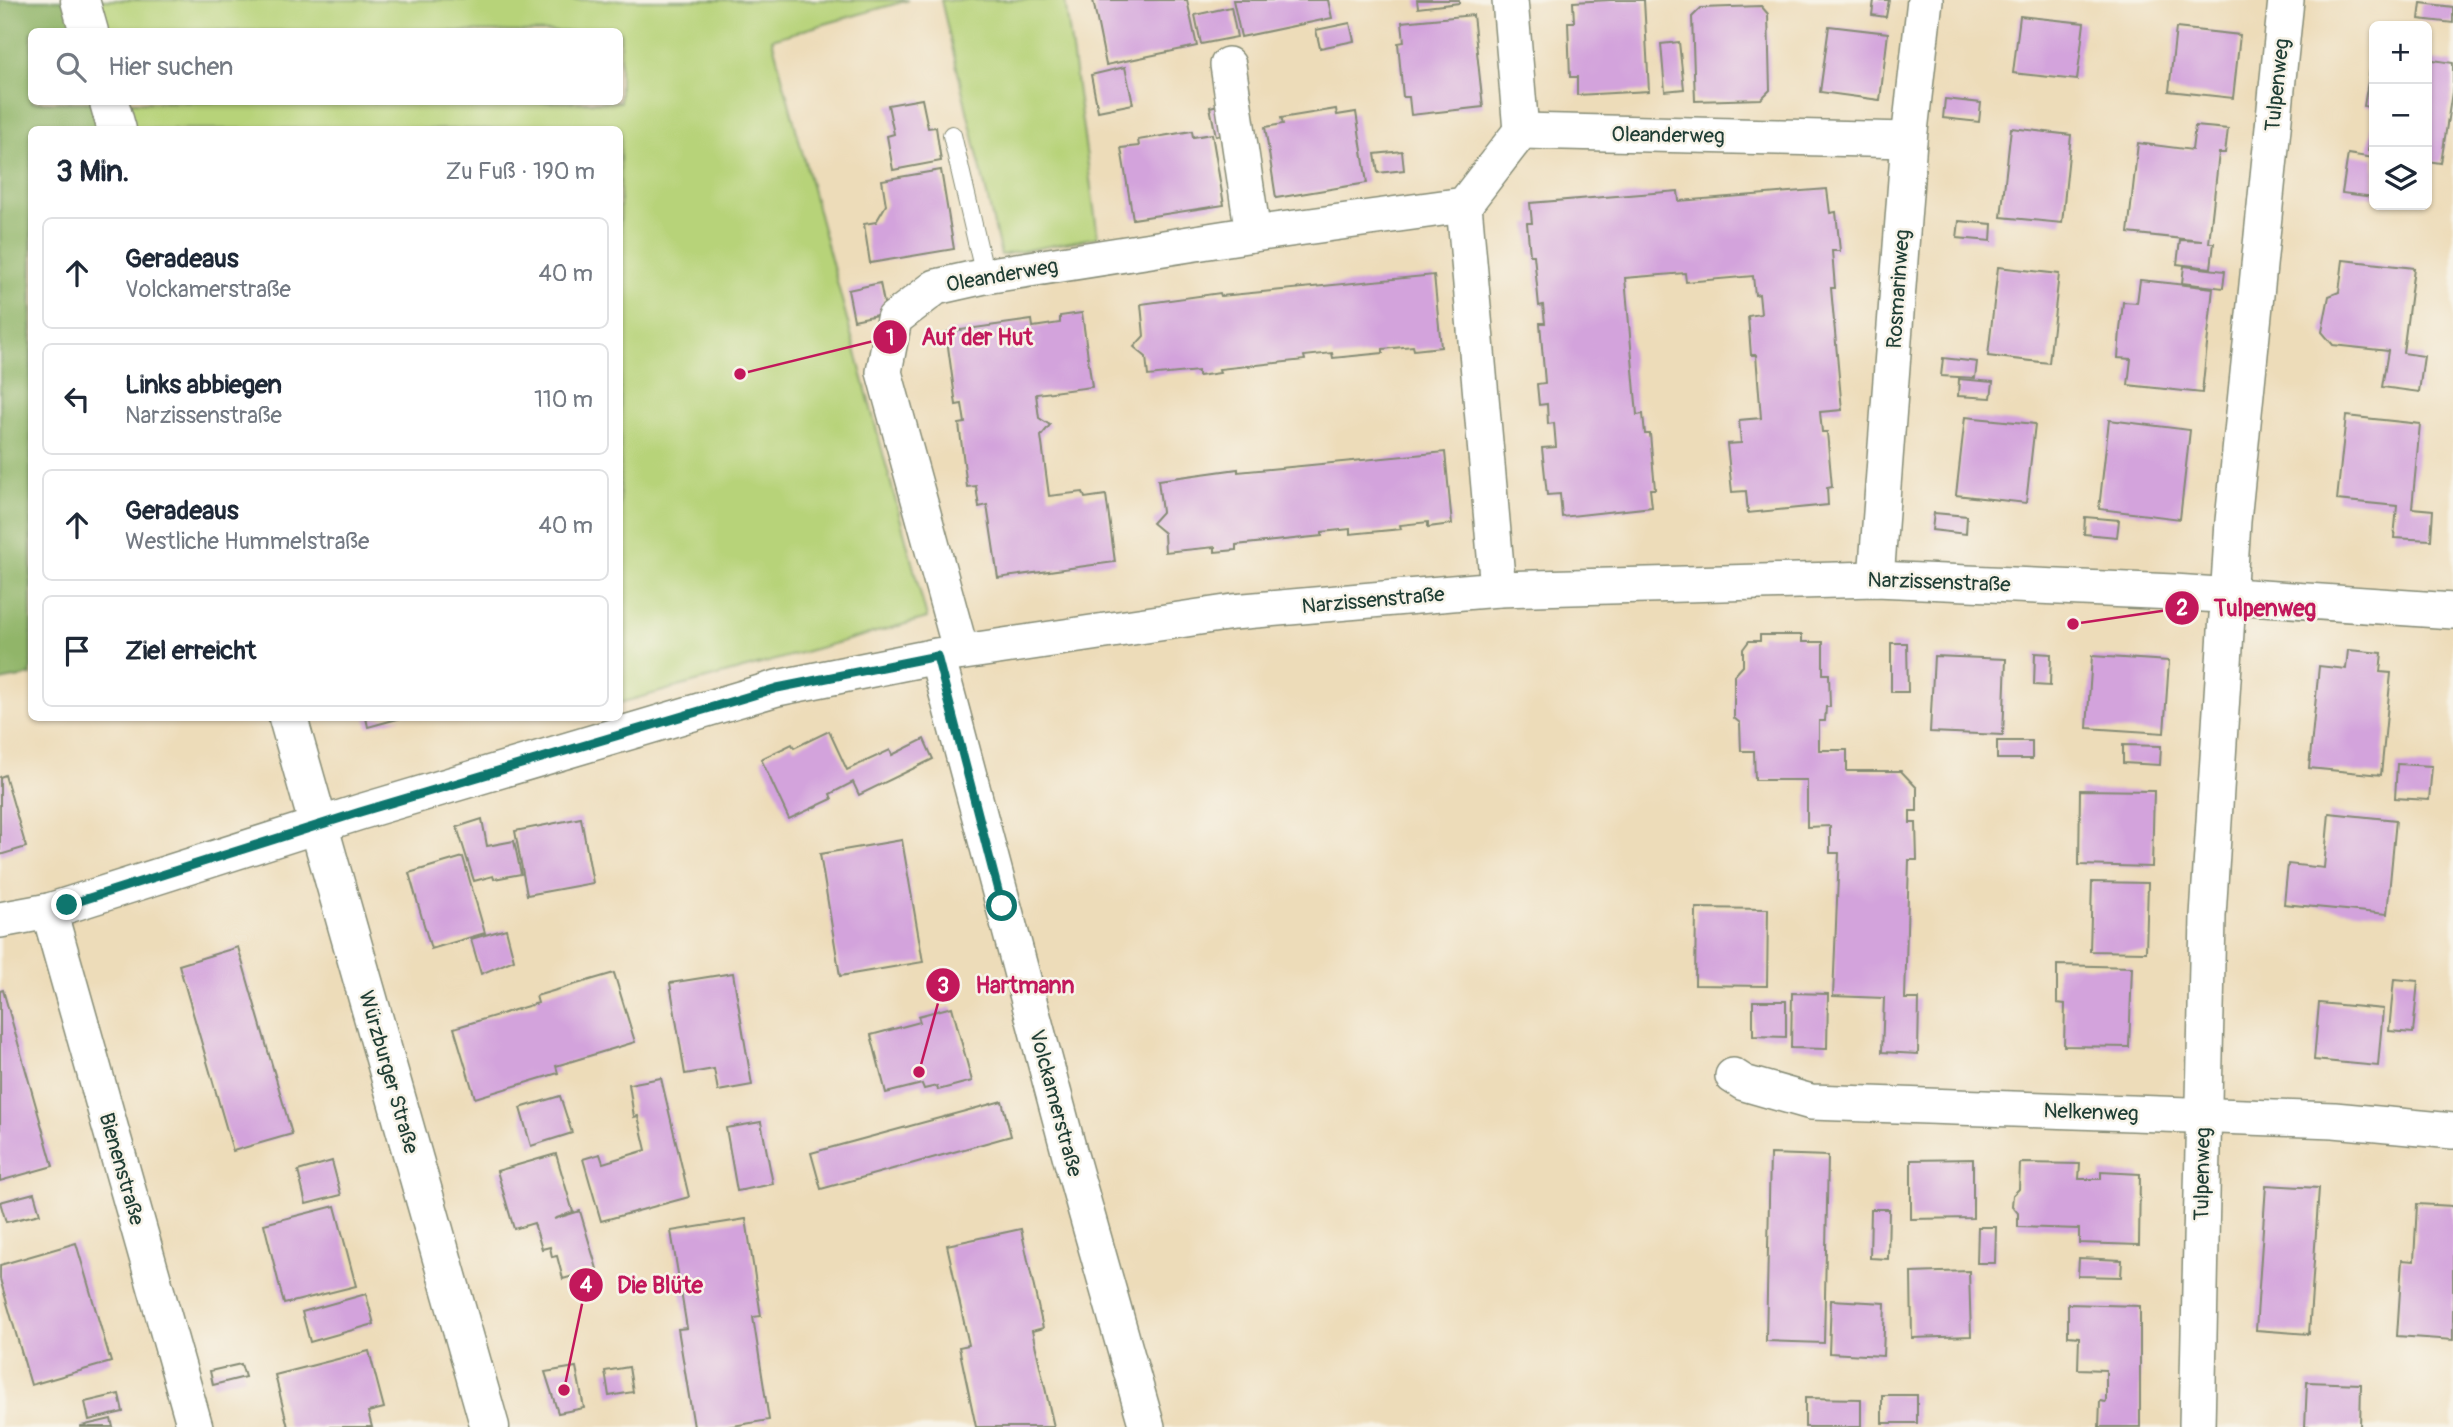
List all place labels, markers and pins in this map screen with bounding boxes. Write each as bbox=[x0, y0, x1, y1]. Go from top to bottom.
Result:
callout: Auf der Hut bbox=[873, 315, 1047, 359]
callout: Tulpenweg bbox=[2164, 586, 2330, 630]
callout: Hartmann bbox=[926, 963, 1088, 1007]
callout: Die Blüte bbox=[568, 1263, 717, 1307]

